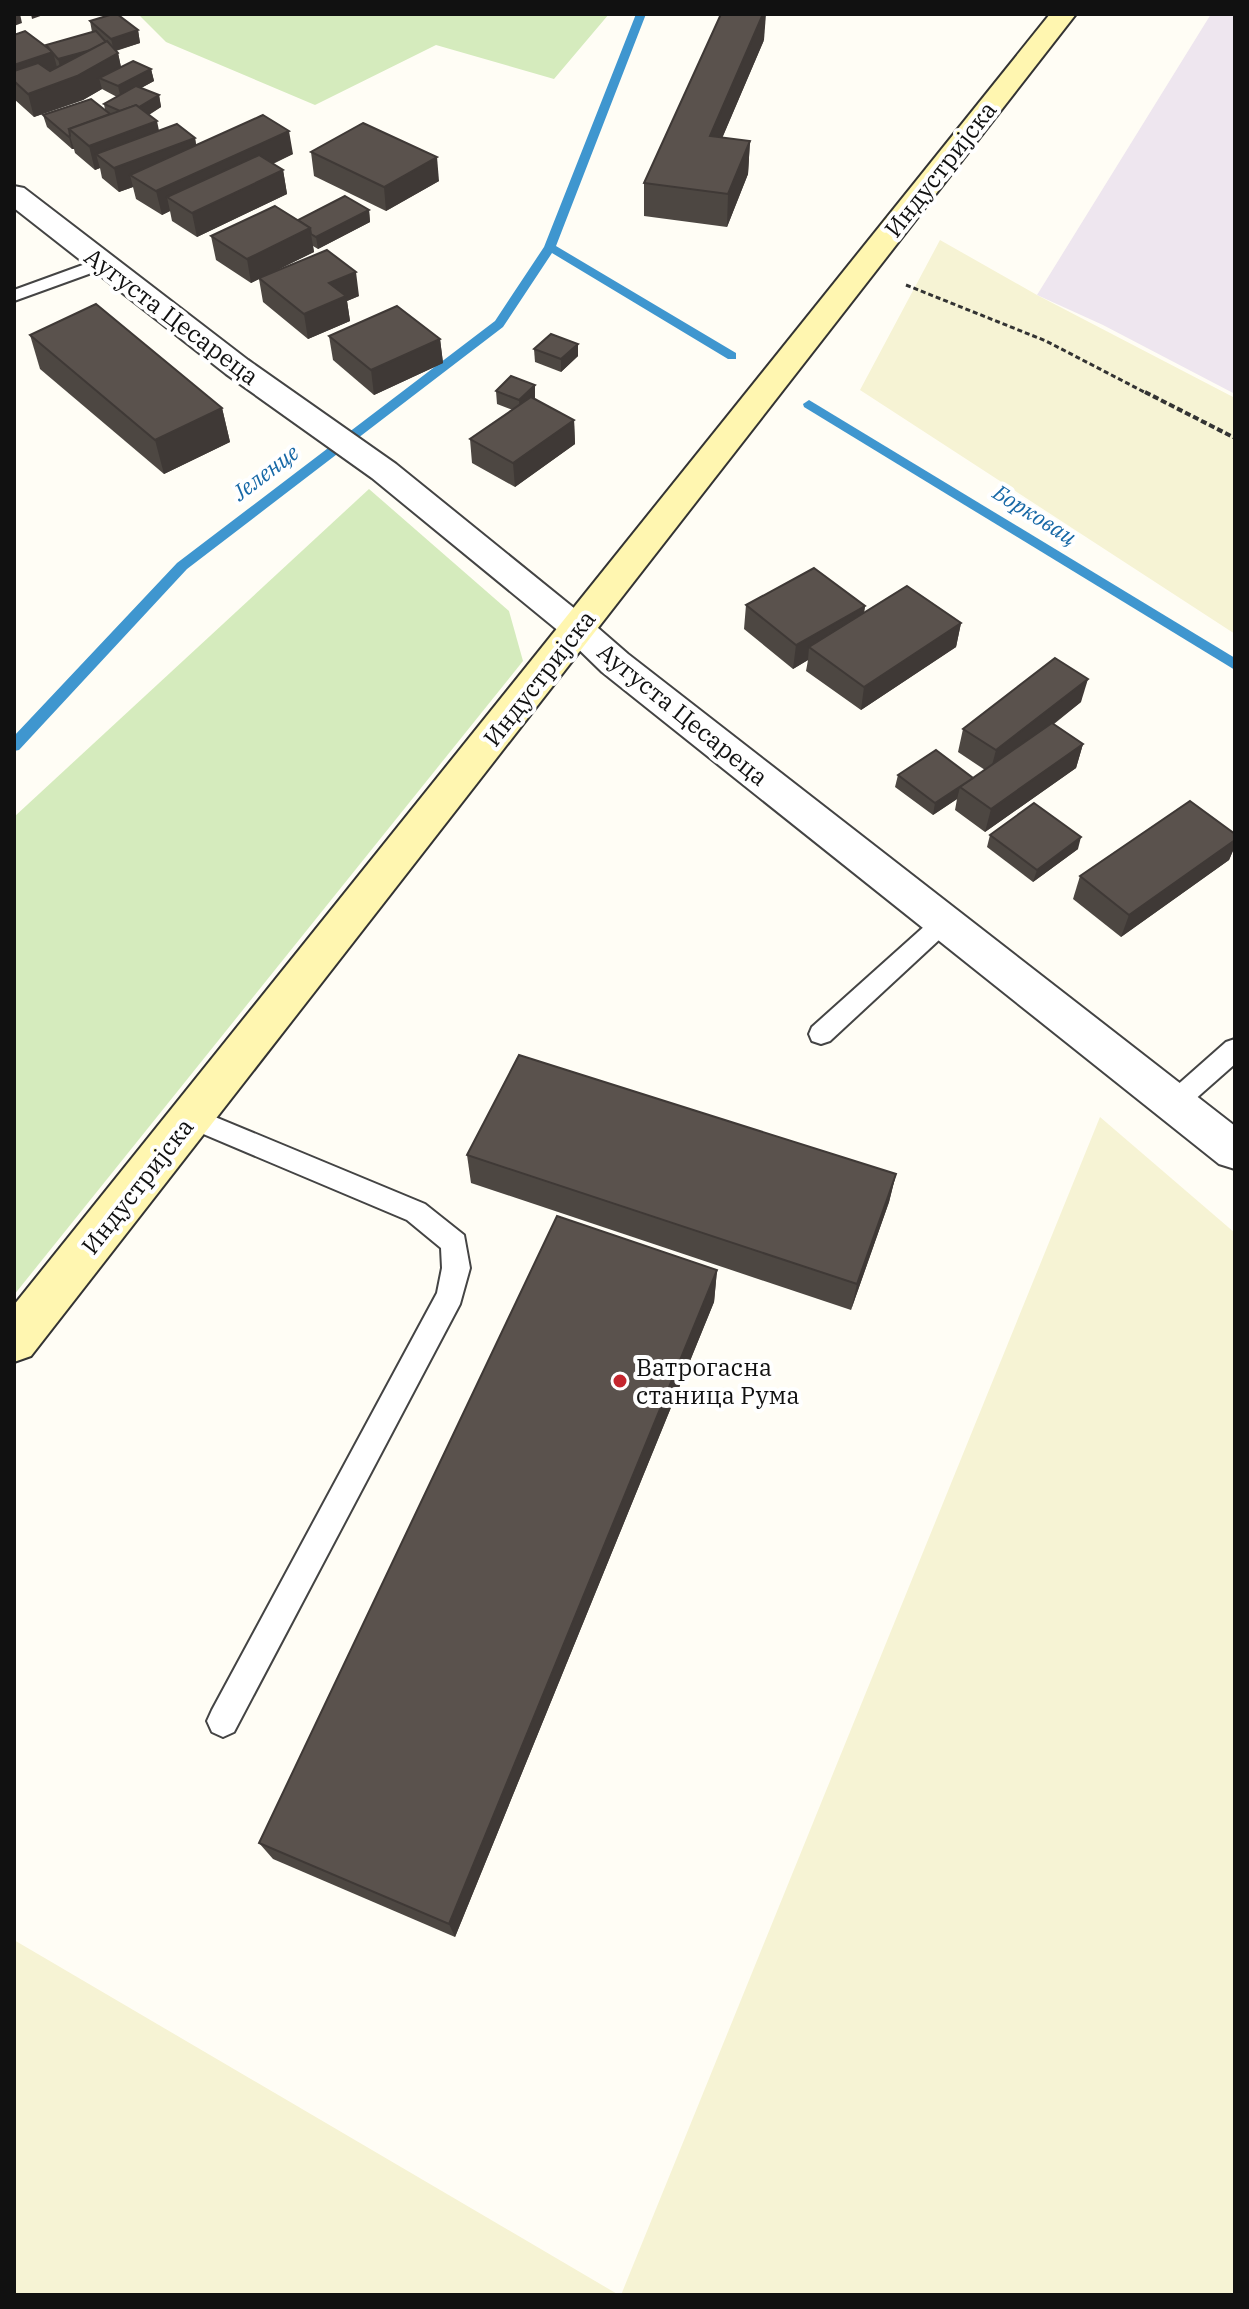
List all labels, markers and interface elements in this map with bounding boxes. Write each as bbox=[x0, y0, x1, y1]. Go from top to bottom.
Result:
street label: Индустријска bbox=[877, 94, 1003, 244]
street label: Аугуста Цесареца bbox=[78, 240, 266, 392]
water label: Јеленце bbox=[225, 437, 304, 507]
water label: Борковац bbox=[987, 477, 1082, 551]
street label: Индустријска bbox=[476, 603, 602, 753]
street label: Аугуста Цесареца bbox=[591, 635, 775, 793]
street label: Индустријска bbox=[74, 1111, 200, 1261]
place label: Ватрогасна станица Рума bbox=[636, 1351, 800, 1411]
marker: Ватрогасна станица Рума bbox=[611, 1372, 629, 1390]

